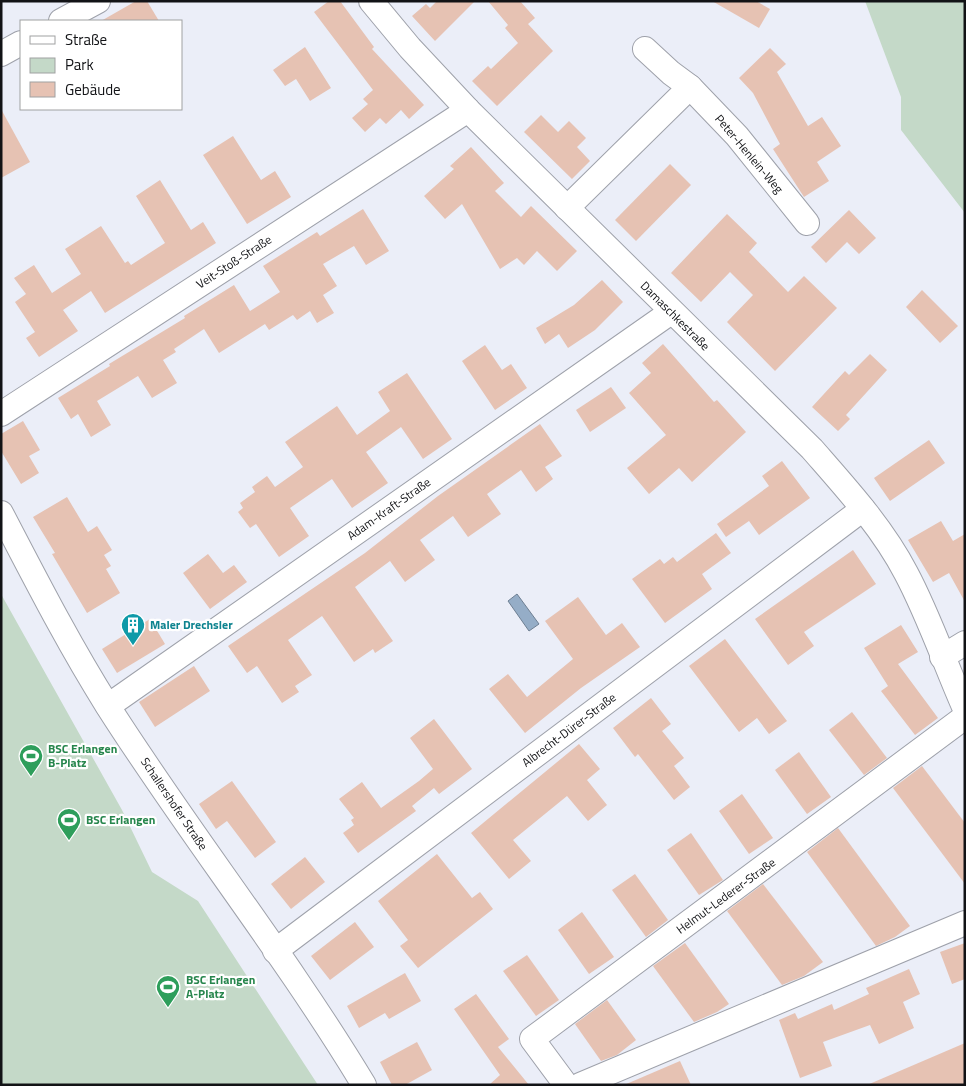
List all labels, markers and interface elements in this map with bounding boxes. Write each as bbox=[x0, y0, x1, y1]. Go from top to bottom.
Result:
legend bbox=[20, 20, 182, 110]
text: Straße bbox=[65, 28, 107, 51]
text: Park bbox=[65, 53, 94, 76]
text: Gebäude bbox=[65, 78, 121, 101]
street label: Peter-Henlein-Weg bbox=[711, 110, 788, 197]
street label: Veit-Stoß-Straße bbox=[192, 230, 275, 293]
street label: Damaschkestraße bbox=[636, 277, 714, 355]
street label: Adam-Kraft-Straße bbox=[343, 473, 434, 545]
building icon: Maler Drechsler bbox=[120, 612, 146, 646]
place label: Maler Drechsler bbox=[150, 615, 233, 634]
street label: Albrecht-Dürer-Straße bbox=[518, 688, 620, 771]
place label: BSC Erlangen B-Platz bbox=[48, 739, 117, 772]
sports icon: BSC Erlangen B-Platz bbox=[18, 743, 44, 777]
street label: Schallershofer Straße bbox=[136, 753, 213, 854]
sports icon: BSC Erlangen bbox=[56, 807, 82, 841]
place label: BSC Erlangen bbox=[86, 810, 155, 829]
street label: Helmut-Lederer-Straße bbox=[672, 853, 779, 938]
place label: BSC Erlangen A-Platz bbox=[186, 970, 255, 1003]
sports icon: BSC Erlangen A-Platz bbox=[155, 974, 181, 1008]

